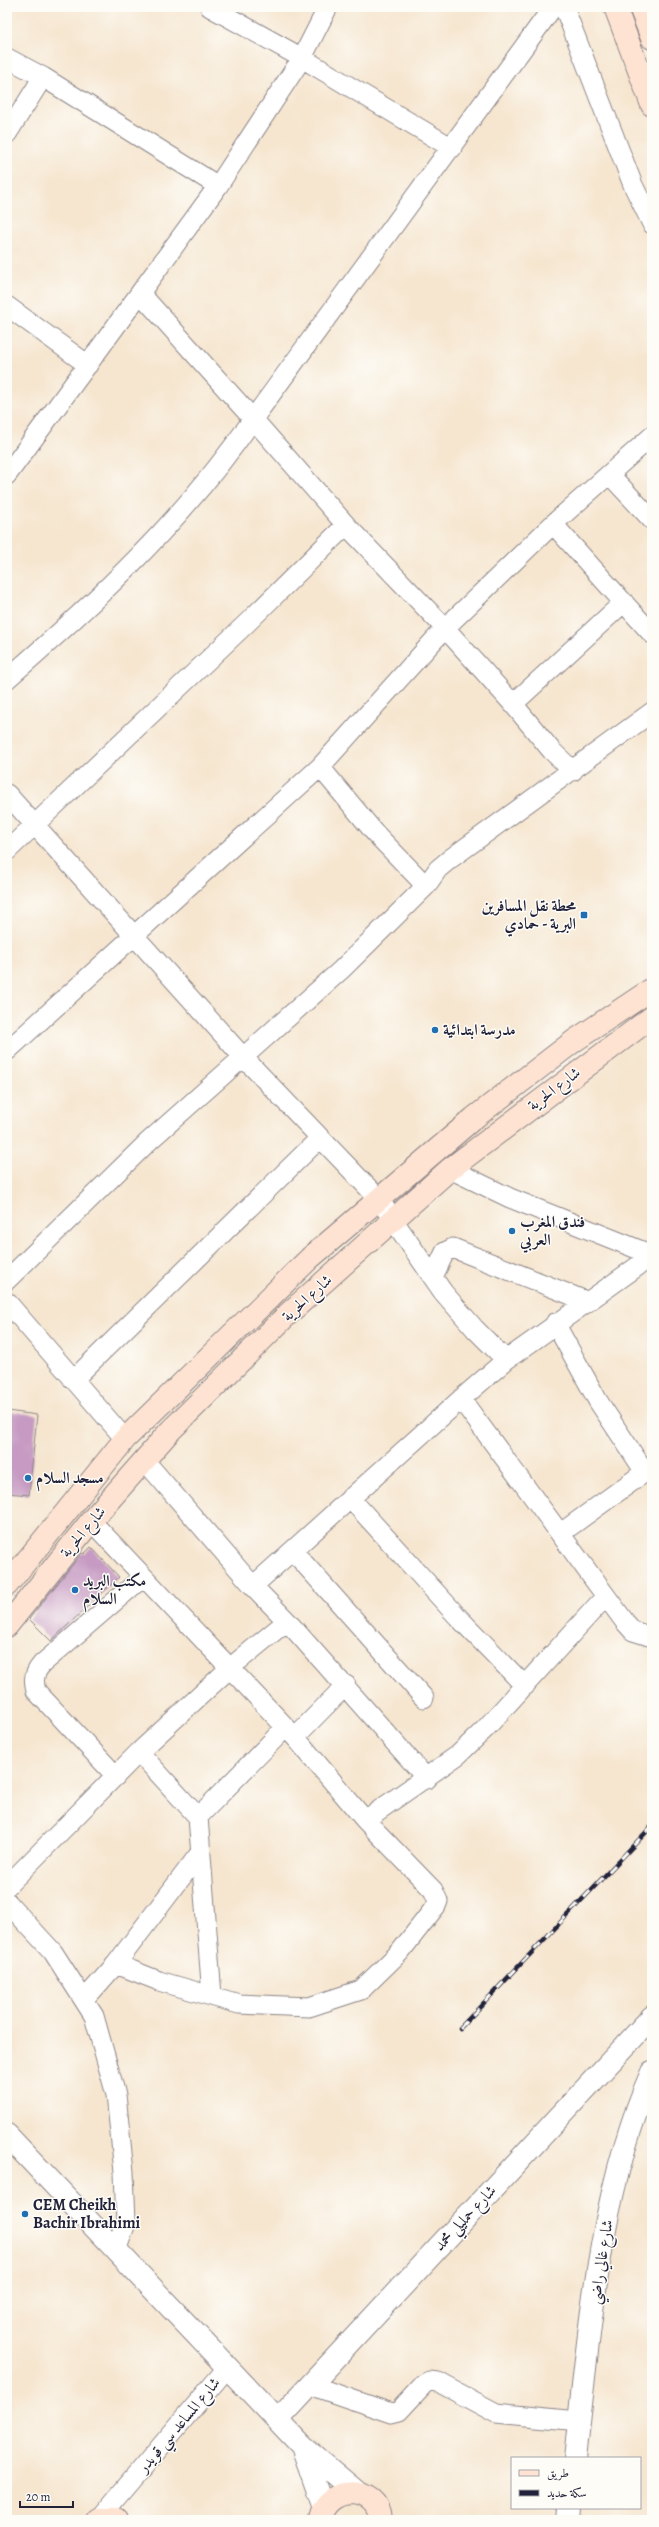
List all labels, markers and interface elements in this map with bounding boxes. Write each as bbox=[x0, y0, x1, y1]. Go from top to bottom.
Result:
place label: محطة نقل المسافرين البرية - حمادي bbox=[482, 895, 576, 937]
marker: محطة نقل المسافرين البرية - حمادي bbox=[579, 910, 589, 920]
place label: مدرسة ابتدائية bbox=[443, 1019, 516, 1041]
marker: مدرسة ابتدائية bbox=[430, 1025, 440, 1035]
street label: شارع الحرية bbox=[523, 1062, 586, 1118]
place label: فندق المغرب العربي bbox=[519, 1211, 585, 1253]
marker: فندق المغرب العربي bbox=[507, 1226, 517, 1236]
street label: شارع الحرية bbox=[277, 1269, 338, 1328]
place label: مسجد السلام bbox=[36, 1467, 104, 1492]
marker: مسجد السلام bbox=[23, 1473, 33, 1483]
street label: شارع الحرية bbox=[55, 1502, 113, 1564]
place label: مكتب البريد السلام bbox=[83, 1570, 146, 1613]
marker: مكتب البريد السلام bbox=[70, 1585, 80, 1595]
street label: شارع حمليلي محمد bbox=[429, 2180, 504, 2258]
place label: CEM Cheikh Bachir Ibrahimi bbox=[33, 2194, 141, 2234]
marker: CEM Cheikh Bachir Ibrahimi bbox=[20, 2209, 30, 2219]
street label: شارع غالي راضي bbox=[583, 2218, 623, 2307]
street label: شارع المساعد سي قويدر bbox=[131, 2373, 229, 2482]
legend bbox=[511, 2457, 641, 2509]
text: طريق bbox=[547, 2465, 569, 2481]
scale bar bbox=[20, 2483, 73, 2509]
text: سكة حديد bbox=[547, 2485, 587, 2501]
text: 20 m bbox=[26, 2489, 50, 2505]

